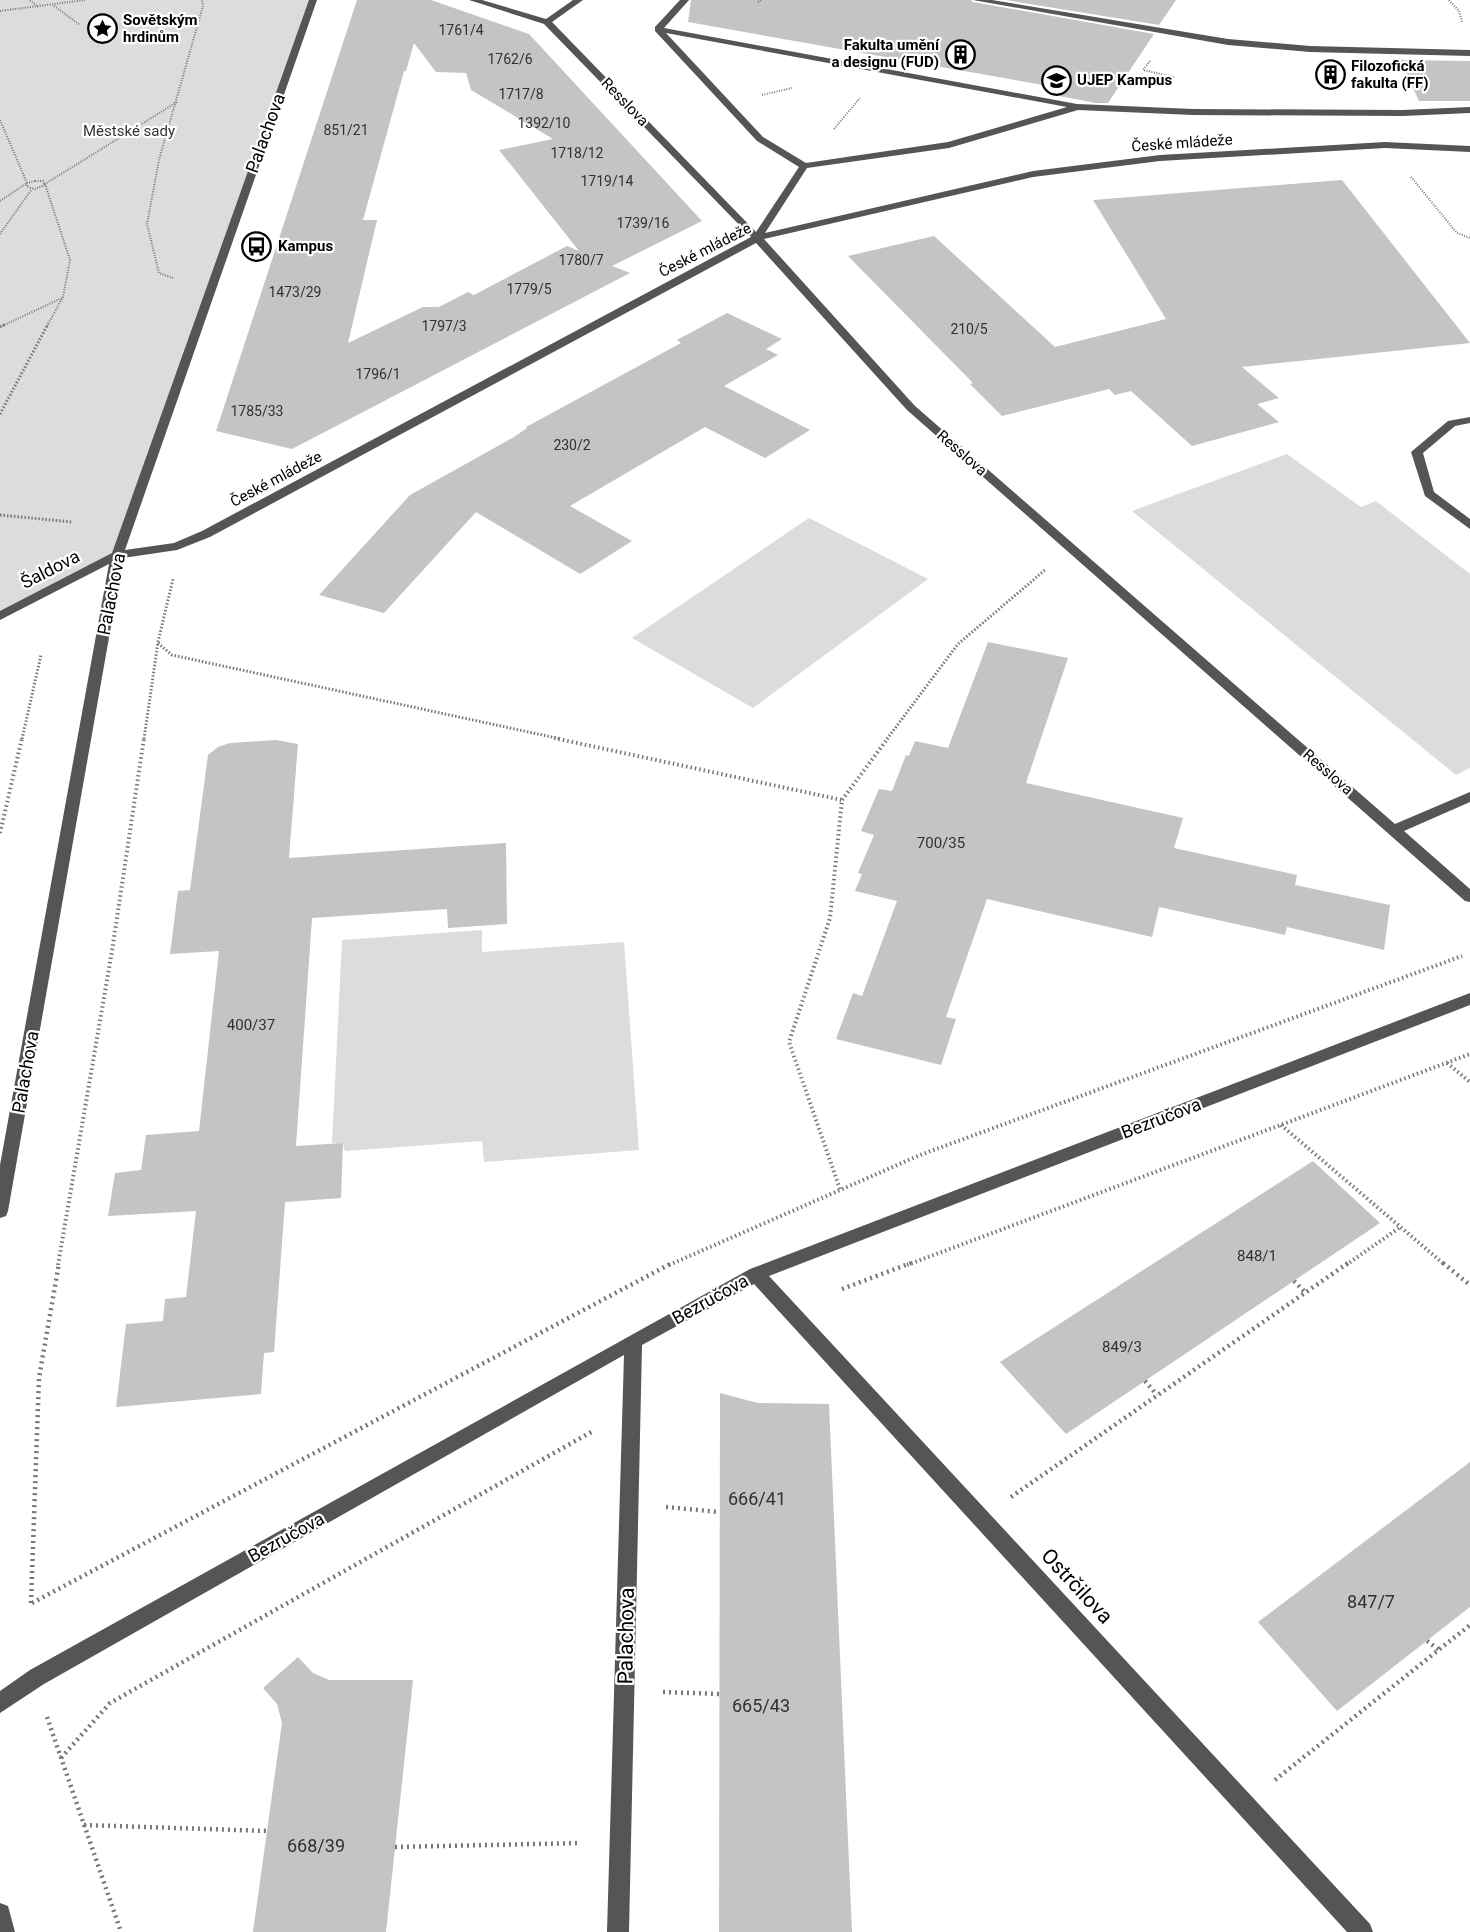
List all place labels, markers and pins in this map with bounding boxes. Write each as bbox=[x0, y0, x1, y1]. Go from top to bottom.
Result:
place label: Sovětským hrdinům bbox=[123, 11, 198, 46]
place icon: Sovětským hrdinům bbox=[86, 13, 118, 45]
place label: Fakulta umění a designu (FUD) bbox=[832, 36, 940, 71]
building icon: Fakulta umění a designu (FUD) bbox=[944, 38, 976, 70]
place label: Filozofická fakulta (FF) bbox=[1351, 57, 1429, 92]
building icon: Filozofická fakulta (FF) bbox=[1314, 59, 1346, 91]
school or university icon: UJEP Kampus bbox=[1040, 64, 1072, 96]
place label: UJEP Kampus bbox=[1077, 71, 1172, 89]
bus stop icon: Kampus bbox=[241, 230, 273, 262]
place label: Kampus bbox=[278, 237, 333, 255]

